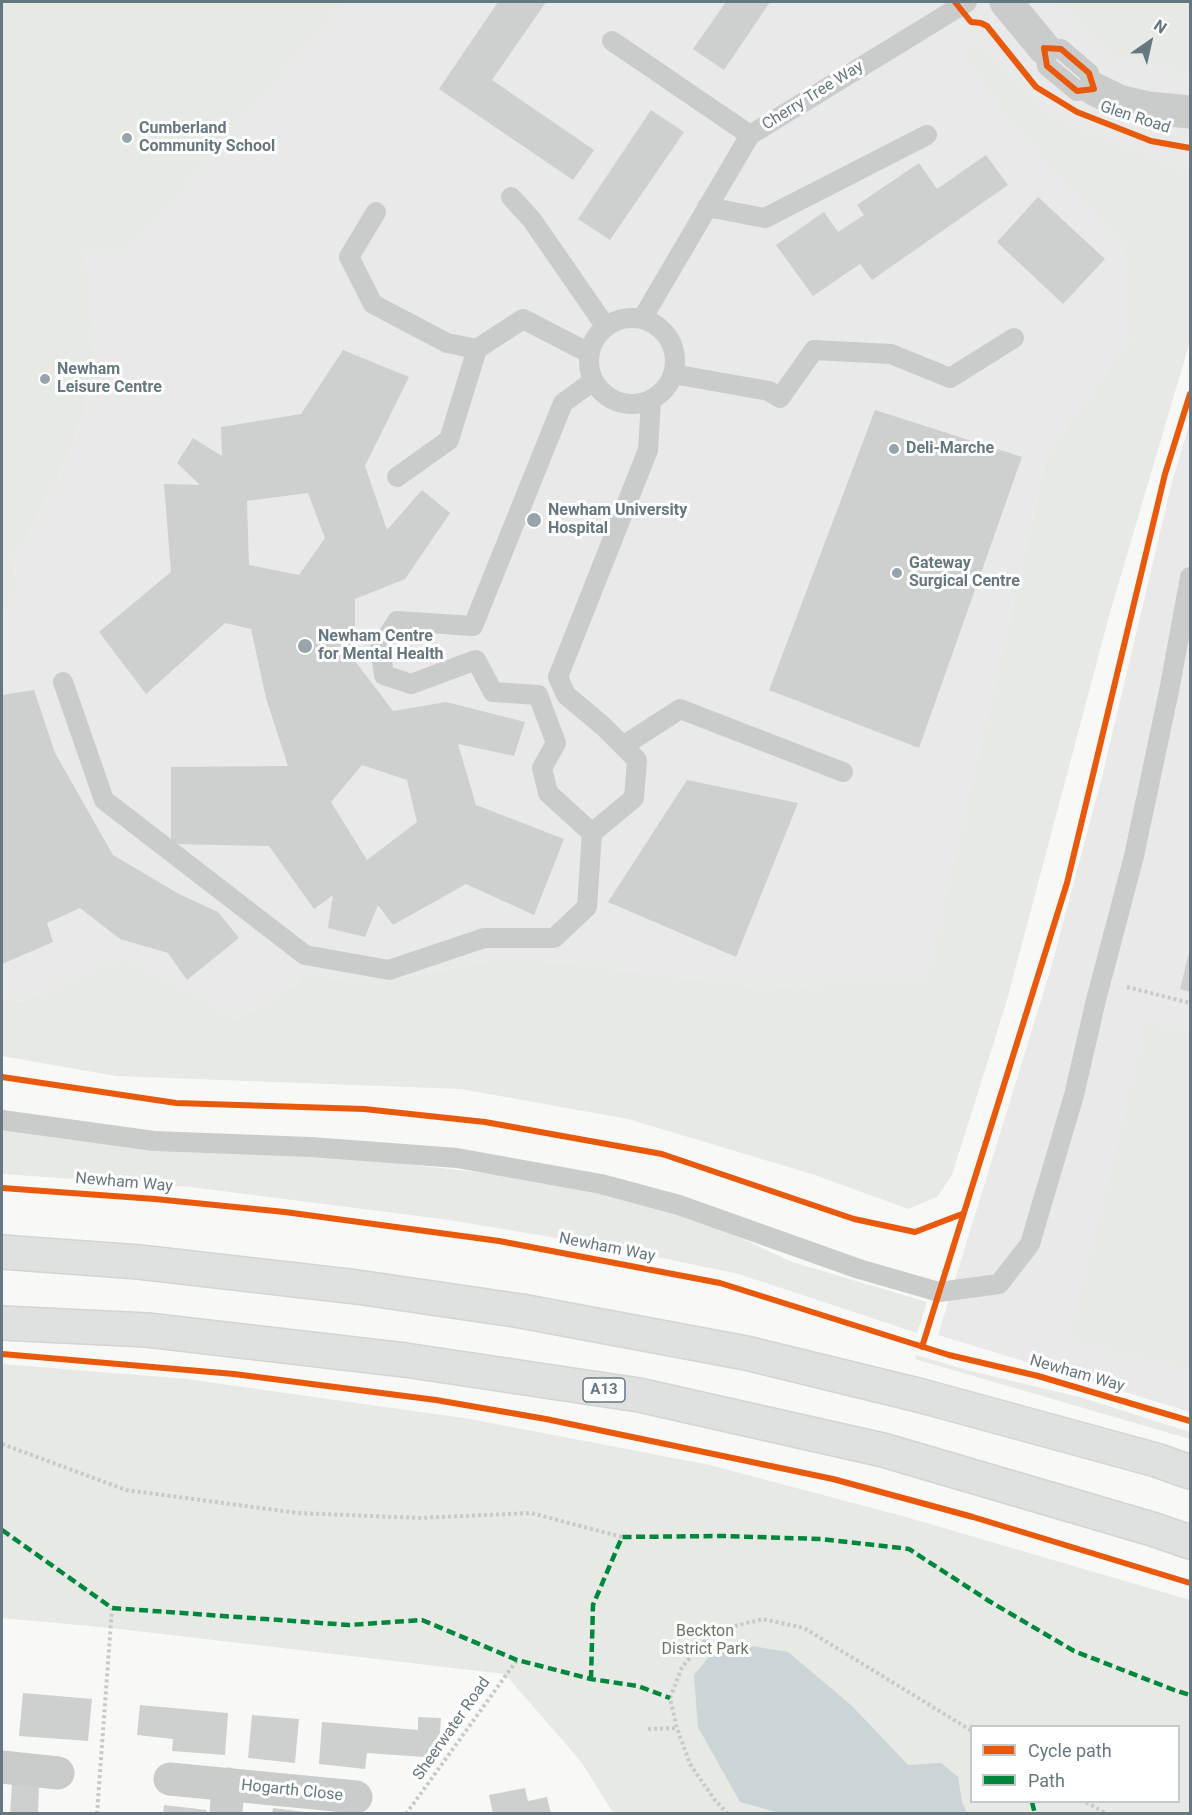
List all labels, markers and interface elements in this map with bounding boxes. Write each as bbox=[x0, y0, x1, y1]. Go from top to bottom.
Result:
north arrow bbox=[1120, 12, 1180, 72]
text: N bbox=[1150, 16, 1170, 38]
street label: Cherry Tree Way bbox=[759, 57, 867, 135]
street label: Glen Road bbox=[1097, 98, 1173, 138]
place label: Cumberland Community School bbox=[139, 119, 275, 157]
marker: Cumberland Community School bbox=[120, 131, 134, 145]
place label: Newham Leisure Centre bbox=[57, 360, 162, 398]
marker: Newham Leisure Centre bbox=[38, 372, 52, 386]
place label: Deli-Marche bbox=[906, 439, 994, 459]
marker: Deli-Marche bbox=[887, 442, 901, 456]
place label: Newham University Hospital bbox=[548, 501, 687, 539]
marker: Newham University Hospital bbox=[525, 511, 543, 529]
place label: Gateway Surgical Centre bbox=[909, 554, 1020, 592]
marker: Gateway Surgical Centre bbox=[890, 566, 904, 580]
place label: Newham Centre for Mental Health bbox=[318, 627, 444, 665]
marker: Newham Centre for Mental Health bbox=[296, 637, 314, 655]
street label: Newham Way bbox=[75, 1169, 173, 1197]
street label: Newham Way bbox=[557, 1229, 657, 1267]
street label: Newham Way bbox=[1027, 1351, 1127, 1397]
road number: A13 bbox=[583, 1378, 625, 1402]
park label: Beckton District Park bbox=[661, 1622, 749, 1660]
street label: Sheerwater Road bbox=[409, 1674, 495, 1784]
legend bbox=[970, 1725, 1180, 1803]
text: Cycle path bbox=[1028, 1740, 1112, 1761]
text: Path bbox=[1028, 1770, 1065, 1791]
street label: Hogarth Close bbox=[240, 1776, 344, 1806]

